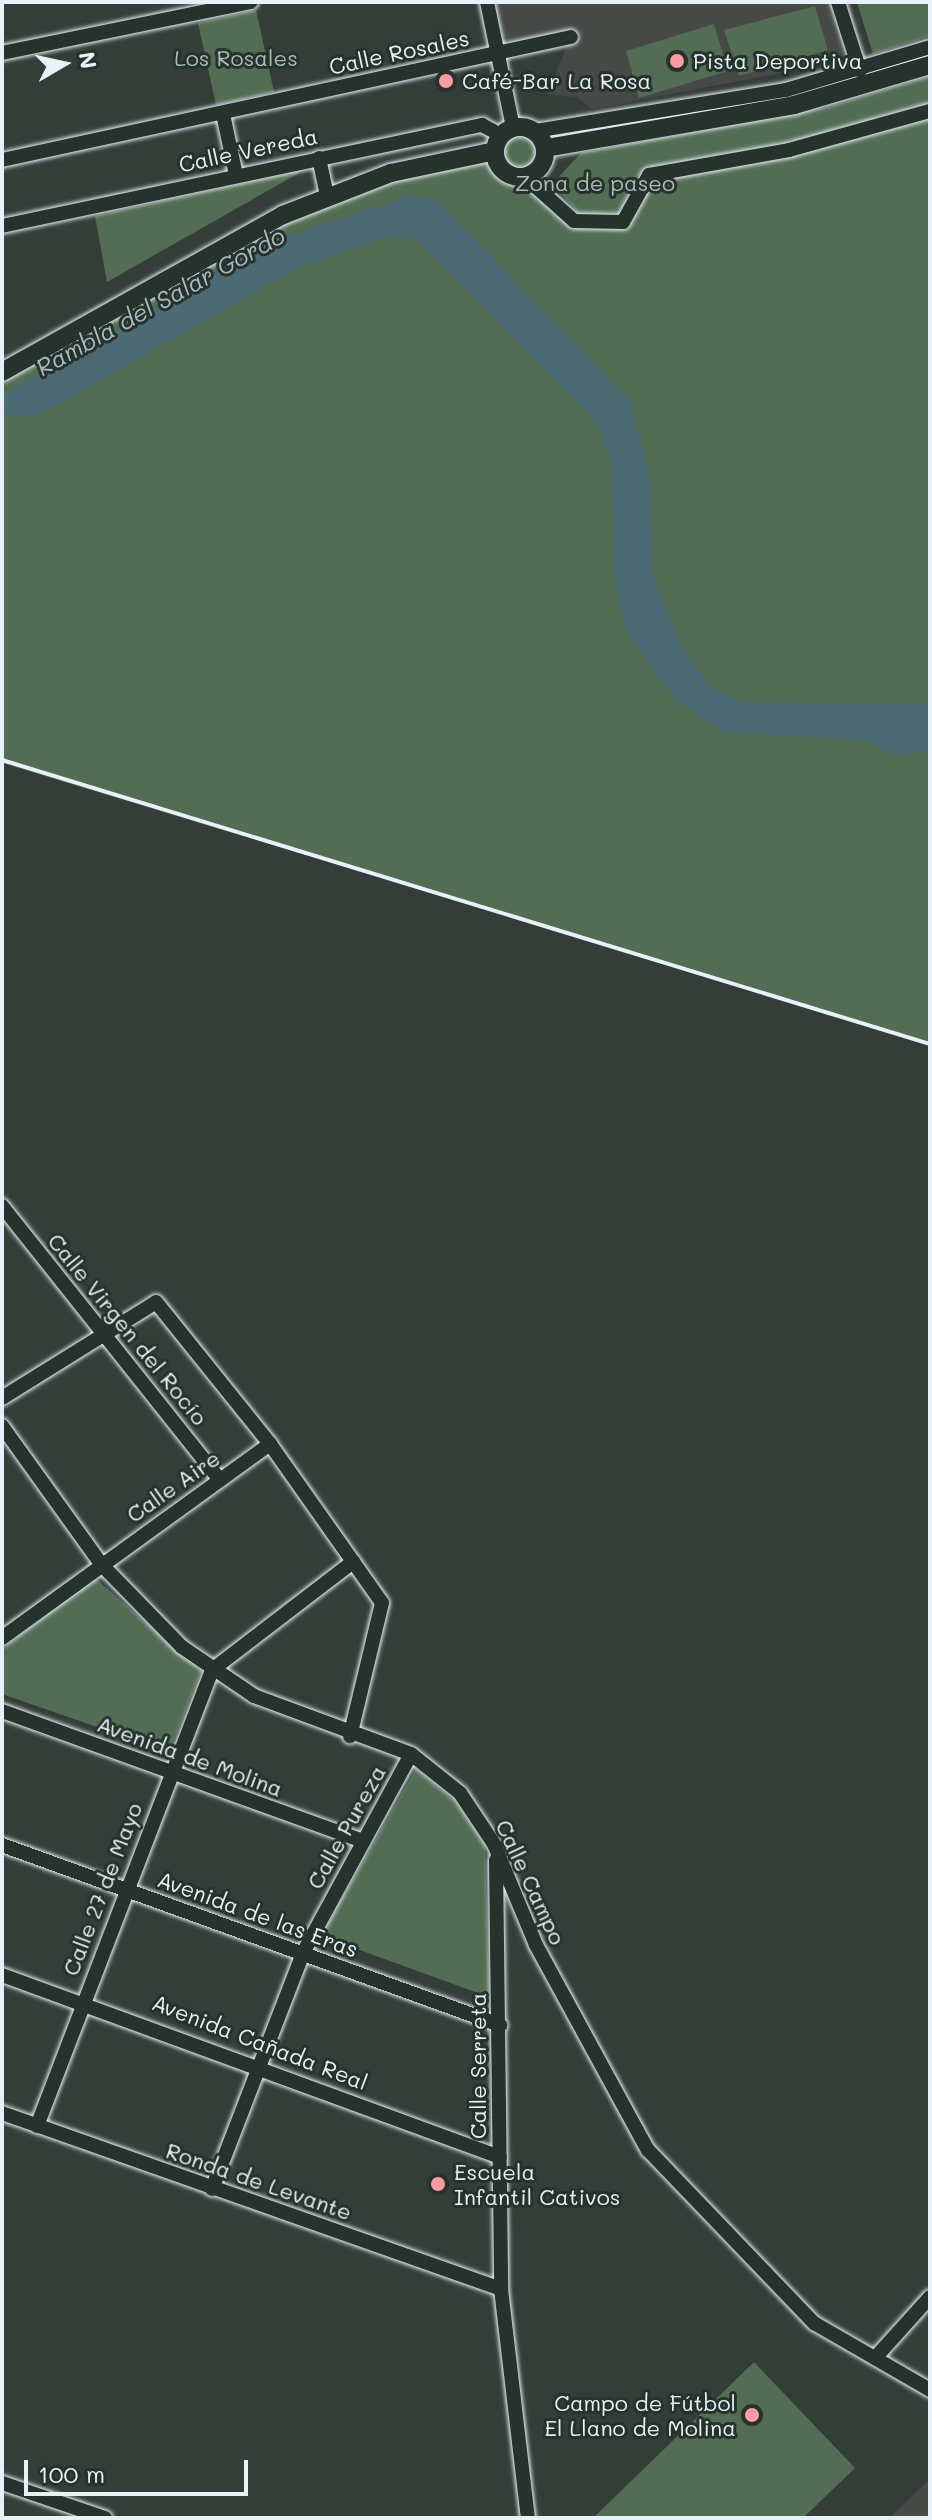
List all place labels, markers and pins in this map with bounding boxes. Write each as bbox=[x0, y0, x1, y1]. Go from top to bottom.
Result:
place label: Pista Deportiva bbox=[693, 48, 862, 74]
marker: Pista Deportiva bbox=[668, 52, 686, 70]
place label: Café-Bar La Rosa bbox=[462, 68, 651, 94]
marker: Café-Bar La Rosa bbox=[437, 72, 455, 90]
place label: Escuela Infantil Cativos bbox=[454, 2158, 620, 2210]
marker: Escuela Infantil Cativos bbox=[429, 2175, 447, 2193]
place label: Campo de Fútbol El Llano de Molina bbox=[544, 2389, 736, 2440]
marker: Campo de Fútbol El Llano de Molina bbox=[743, 2406, 761, 2424]

